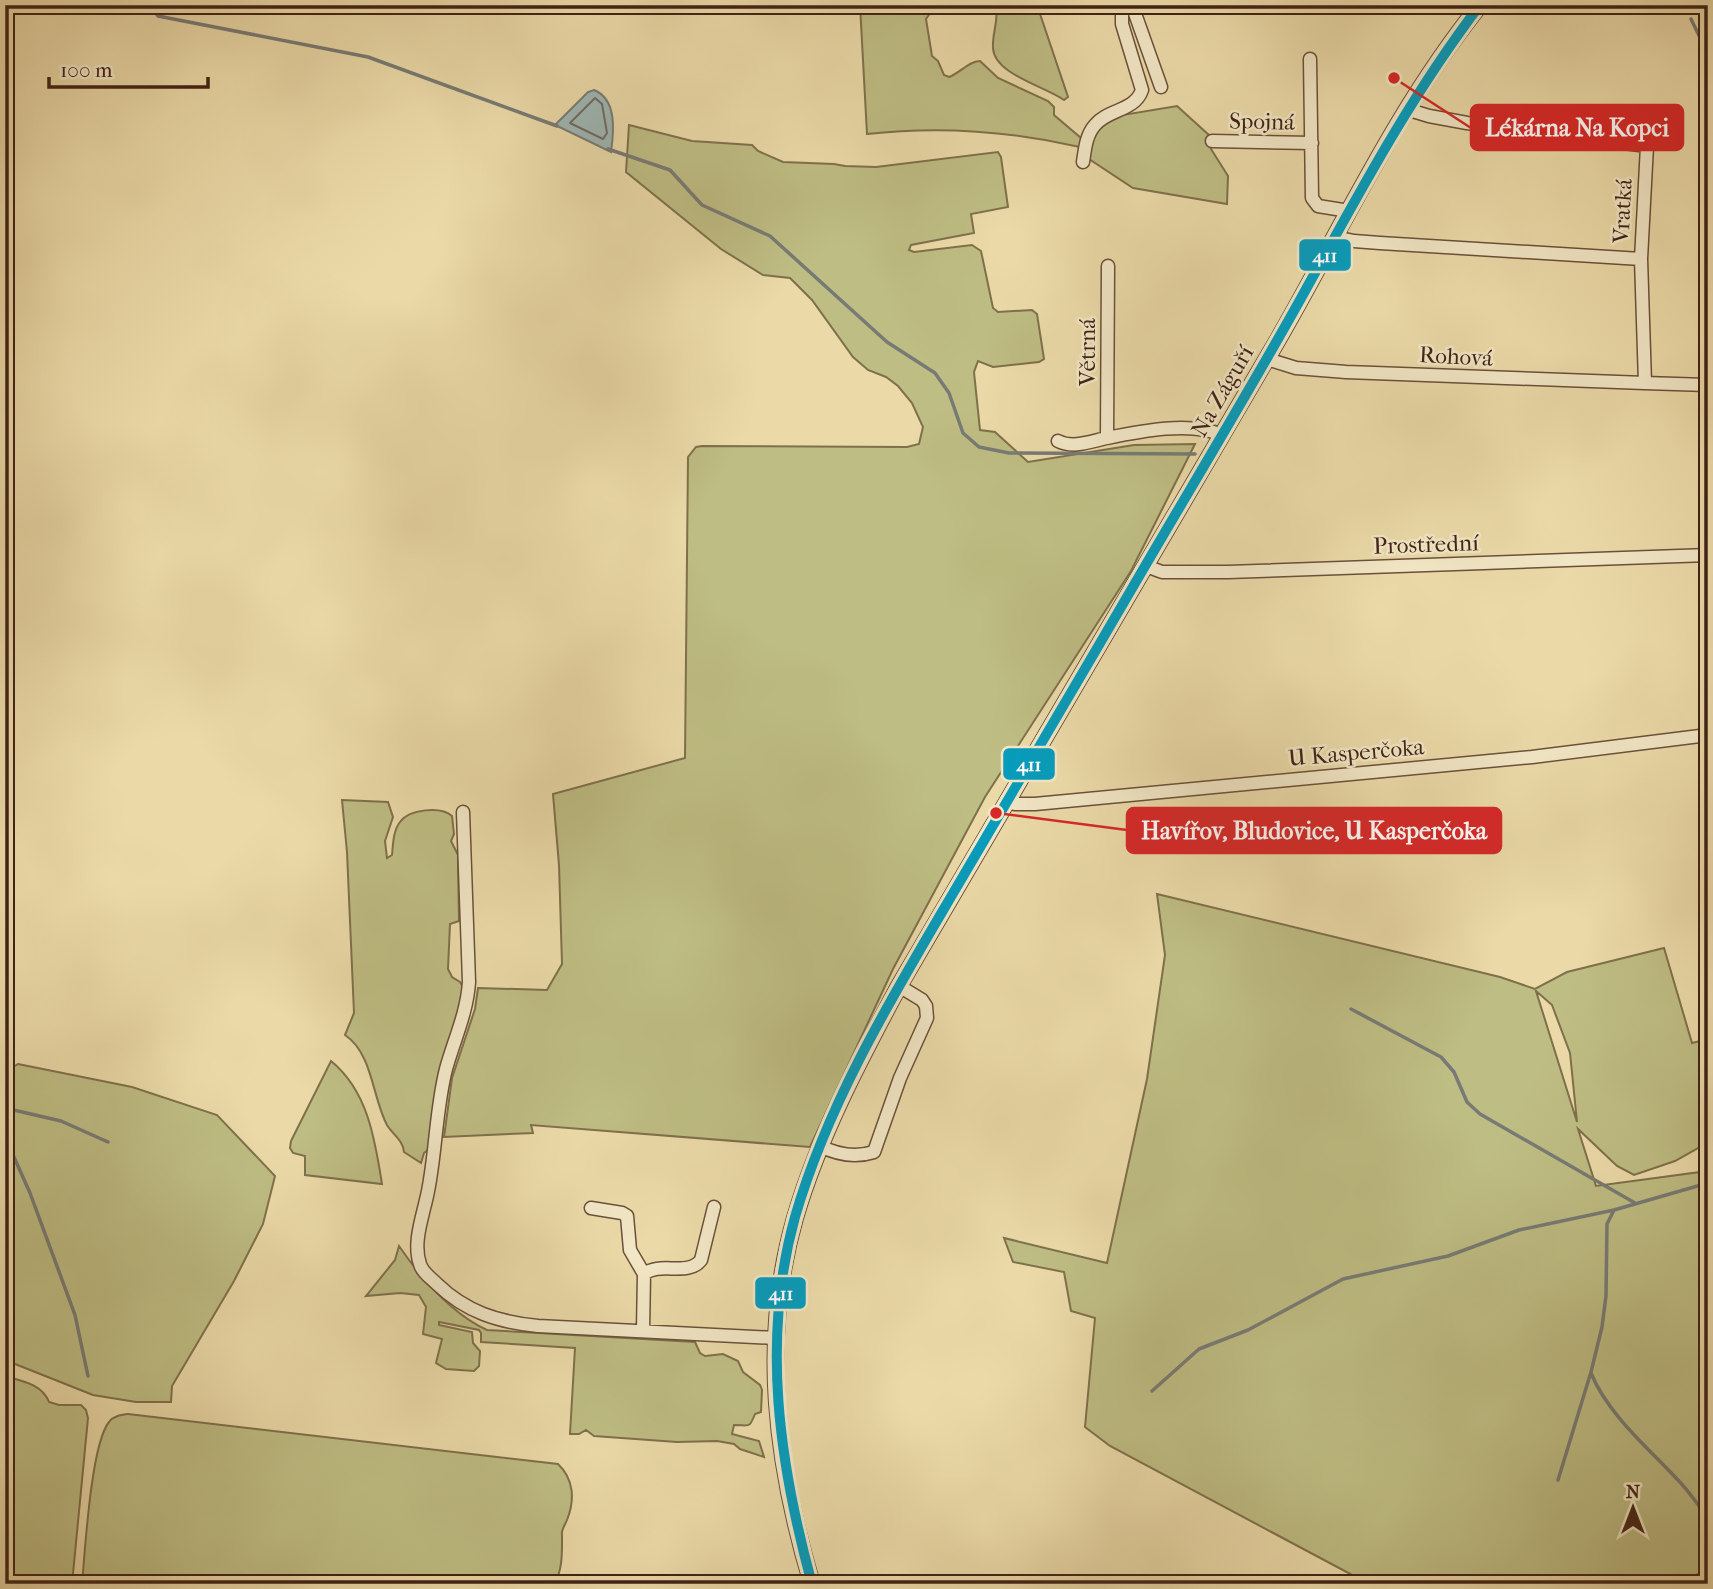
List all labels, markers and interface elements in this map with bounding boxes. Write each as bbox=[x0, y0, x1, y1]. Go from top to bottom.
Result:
scale bar bbox=[49, 46, 208, 90]
text: 100 m bbox=[60, 58, 113, 82]
callout: Lékárna Na Kopci bbox=[1471, 105, 1683, 150]
street label: Spojná bbox=[1229, 107, 1295, 136]
text: Lékárna Na Kopci bbox=[1485, 114, 1670, 142]
street label: Vratká bbox=[1607, 178, 1638, 245]
line badge: 411 bbox=[1298, 238, 1352, 272]
text: 411 bbox=[1312, 245, 1337, 267]
street label: Větrná bbox=[1074, 318, 1101, 387]
street label: Na Záguří bbox=[1185, 341, 1259, 442]
street label: Rohová bbox=[1418, 341, 1494, 372]
street label: Prostřední bbox=[1373, 529, 1479, 560]
street label: U Kasperčoka bbox=[1287, 733, 1426, 772]
line badge: 411 bbox=[1002, 747, 1056, 781]
text: 411 bbox=[1016, 754, 1041, 776]
callout: Havířov, Bludovice, U Kasperčoka bbox=[1127, 808, 1501, 853]
text: Havířov, Bludovice, U Kasperčoka bbox=[1141, 817, 1488, 845]
line badge: 411 bbox=[754, 1276, 807, 1310]
text: 411 bbox=[768, 1283, 793, 1305]
north arrow bbox=[1598, 1474, 1668, 1544]
text: N bbox=[1626, 1481, 1641, 1503]

